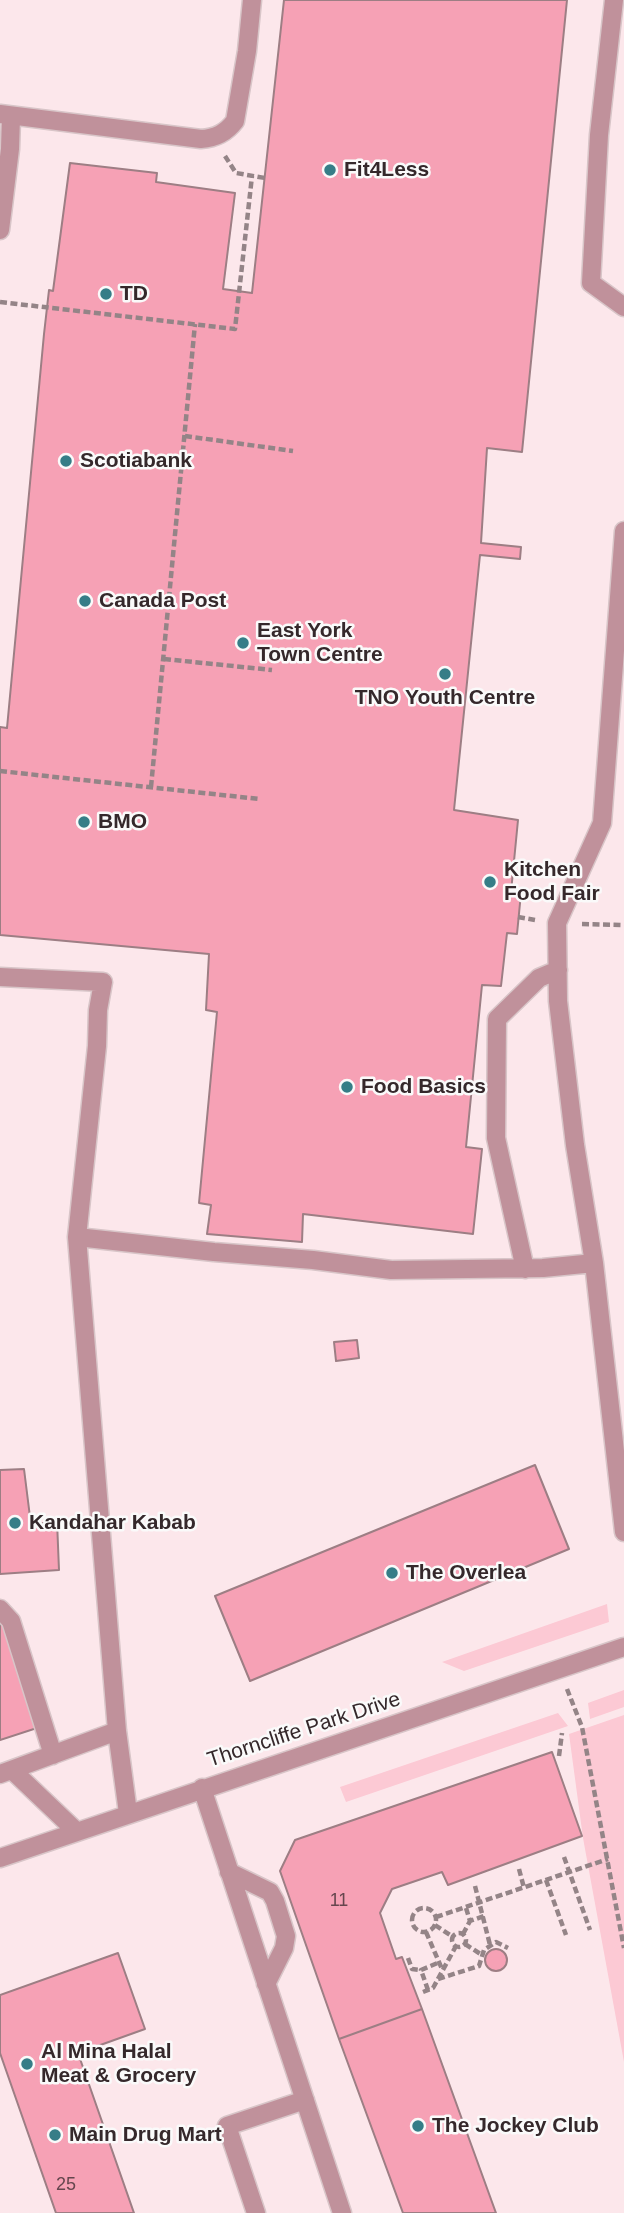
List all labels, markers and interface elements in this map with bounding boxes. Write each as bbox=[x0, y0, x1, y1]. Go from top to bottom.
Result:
place label: Fit4Less bbox=[344, 157, 429, 183]
marker: Fit4Less bbox=[322, 162, 338, 178]
place label: TD bbox=[120, 281, 148, 307]
marker: TD bbox=[98, 286, 114, 302]
place label: Scotiabank bbox=[80, 448, 192, 474]
marker: Scotiabank bbox=[58, 453, 74, 469]
place label: Canada Post bbox=[99, 588, 226, 614]
marker: Canada Post bbox=[77, 593, 93, 609]
place label: East York Town Centre bbox=[257, 618, 383, 668]
marker: East York Town Centre bbox=[235, 635, 251, 651]
marker: TNO Youth Centre bbox=[437, 666, 453, 682]
place label: TNO Youth Centre bbox=[355, 685, 535, 711]
place label: BMO bbox=[98, 809, 147, 835]
marker: BMO bbox=[76, 814, 92, 830]
place label: Kitchen Food Fair bbox=[504, 857, 600, 907]
marker: Kitchen Food Fair bbox=[482, 874, 498, 890]
place label: Food Basics bbox=[361, 1074, 486, 1100]
marker: Food Basics bbox=[339, 1079, 355, 1095]
place label: Kandahar Kabab bbox=[29, 1510, 196, 1536]
marker: Kandahar Kabab bbox=[7, 1515, 23, 1531]
place label: The Overlea bbox=[406, 1560, 526, 1586]
marker: The Overlea bbox=[384, 1565, 400, 1581]
street label: Thorncliffe Park Drive bbox=[204, 1687, 404, 1773]
house number: 11 bbox=[330, 1890, 348, 1912]
place label: Al Mina Halal Meat & Grocery bbox=[41, 2039, 196, 2089]
marker: Al Mina Halal Meat & Grocery bbox=[19, 2056, 35, 2072]
place label: The Jockey Club bbox=[432, 2113, 599, 2139]
marker: The Jockey Club bbox=[410, 2118, 426, 2134]
place label: Main Drug Mart bbox=[69, 2122, 222, 2148]
marker: Main Drug Mart bbox=[47, 2127, 63, 2143]
house number: 25 bbox=[56, 2174, 76, 2196]

